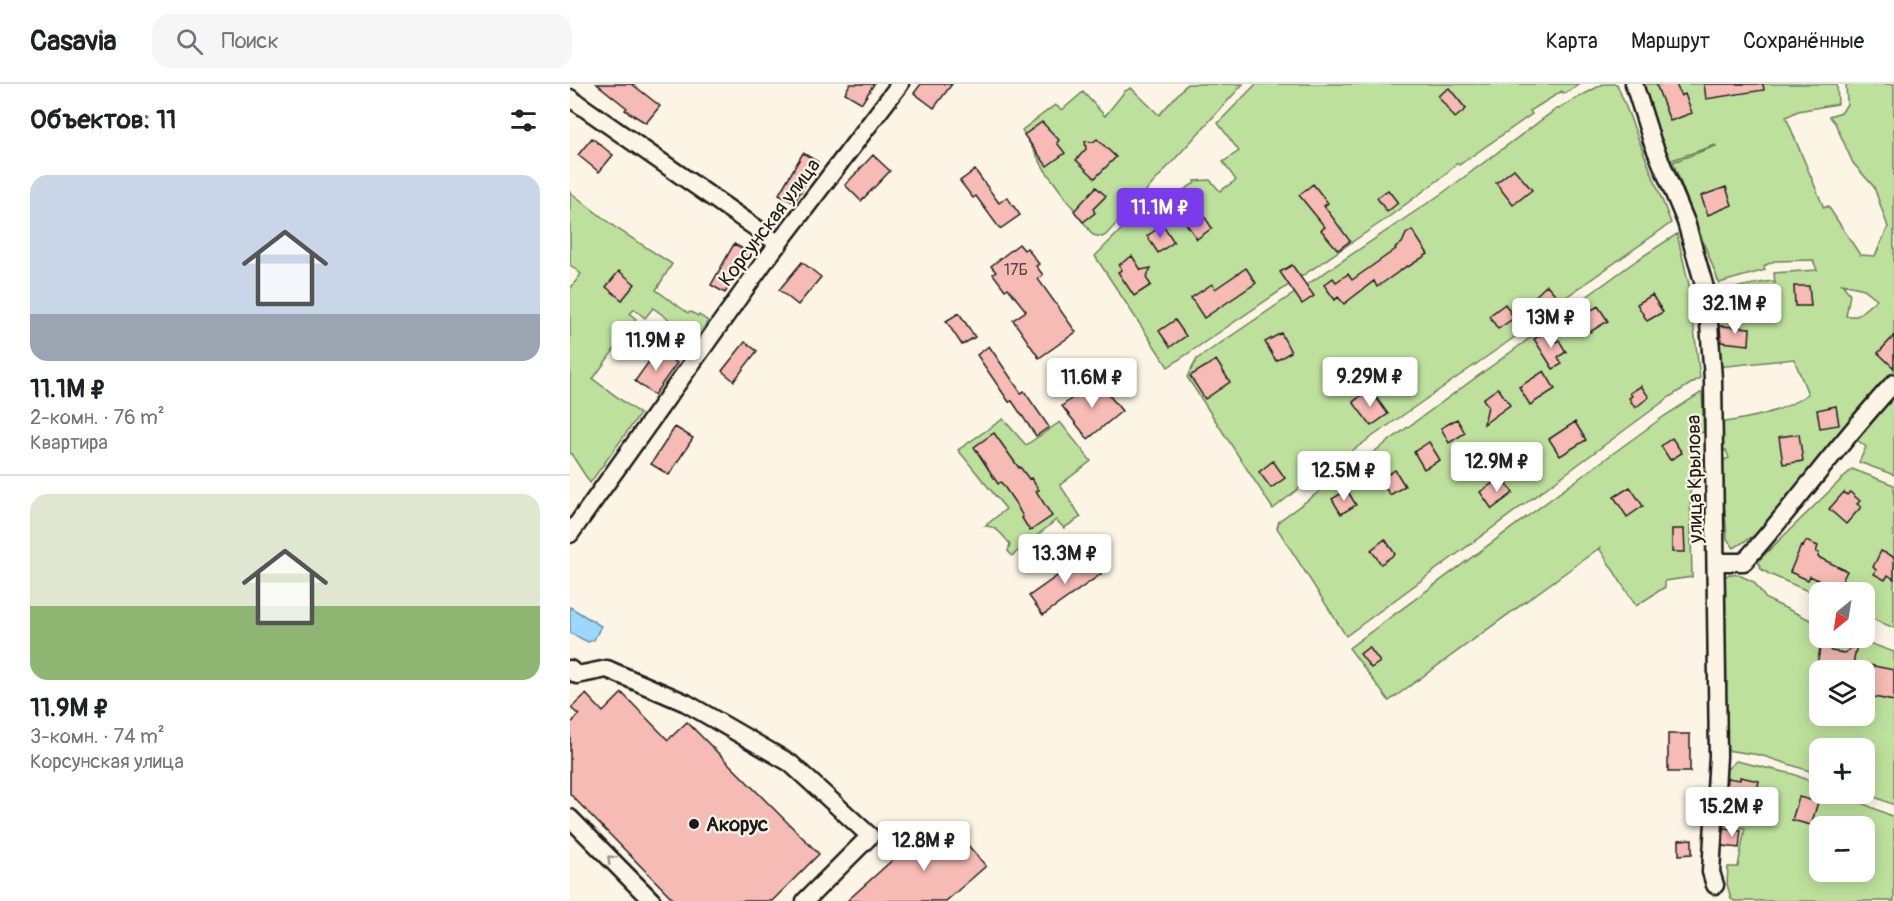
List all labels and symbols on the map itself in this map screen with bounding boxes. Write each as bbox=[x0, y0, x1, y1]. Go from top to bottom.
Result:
street label: Корсунская улица bbox=[713, 153, 826, 291]
pin: 11.1M ₽ bbox=[1105, 188, 1215, 239]
house number: 17Б bbox=[1004, 260, 1028, 280]
pin: 32.1M ₽ bbox=[1680, 284, 1790, 335]
pin: 13M ₽ bbox=[1509, 298, 1593, 349]
pin: 11.9M ₽ bbox=[601, 321, 711, 372]
pin: 9.29M ₽ bbox=[1315, 357, 1425, 408]
pin: 11.6M ₽ bbox=[1037, 358, 1147, 409]
street label: улица Крылова bbox=[1681, 415, 1708, 544]
pin: 12.9M ₽ bbox=[1442, 442, 1552, 493]
pin: 12.5M ₽ bbox=[1289, 451, 1399, 502]
pin: 13.3M ₽ bbox=[1010, 534, 1120, 585]
north arrow bbox=[1809, 582, 1875, 648]
pin: 15.2M ₽ bbox=[1677, 787, 1787, 838]
place label: Акорус bbox=[706, 812, 768, 837]
marker: Акорус bbox=[687, 817, 701, 831]
pin: 12.8M ₽ bbox=[869, 821, 979, 872]
one-way arrow bbox=[607, 856, 618, 866]

